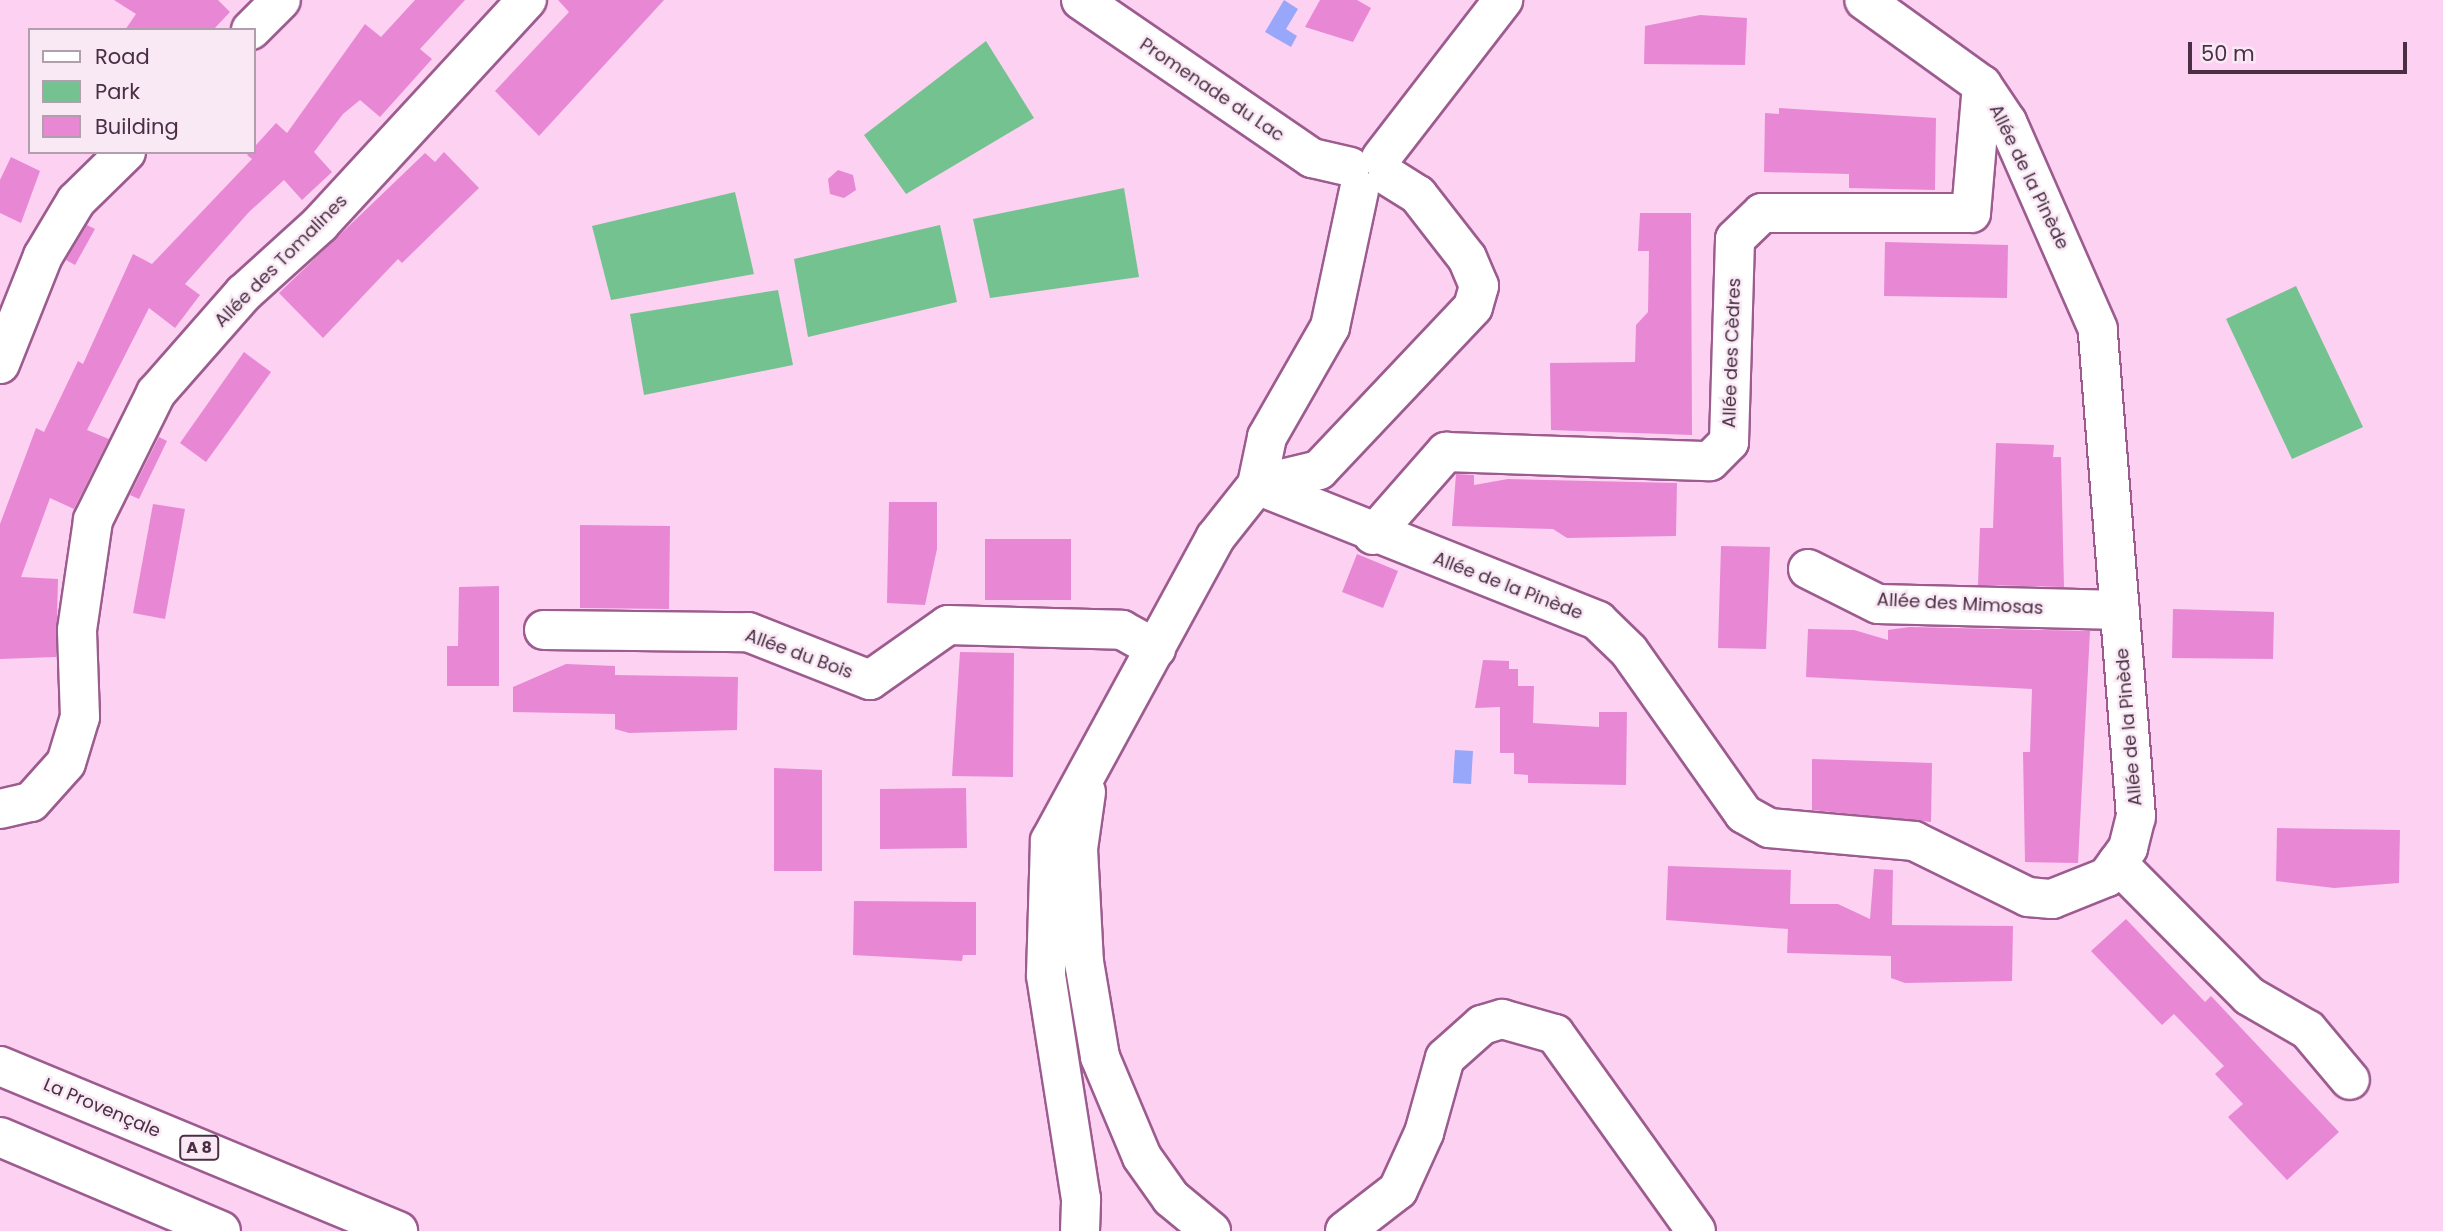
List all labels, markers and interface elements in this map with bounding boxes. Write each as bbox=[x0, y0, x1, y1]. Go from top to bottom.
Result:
legend bbox=[28, 28, 256, 154]
scale bar bbox=[2191, 28, 2410, 72]
street label: Promenade du Lac bbox=[1136, 34, 1288, 146]
text: 50 m bbox=[2201, 39, 2255, 68]
text: Road bbox=[95, 42, 150, 71]
text: Park bbox=[95, 77, 140, 106]
street label: Allée de la Pinède bbox=[1985, 101, 2073, 253]
text: Building bbox=[95, 112, 179, 141]
street label: Allée des Tomalines bbox=[210, 190, 352, 332]
street label: Allée des Cèdres bbox=[1719, 278, 1745, 428]
street label: Allée de la Pinède bbox=[1430, 548, 1586, 624]
street label: Allée des Mimosas bbox=[1876, 589, 2044, 619]
street label: Allée du Bois bbox=[742, 625, 856, 683]
street label: Allée de la Pinède bbox=[2111, 647, 2147, 807]
street label: La Provençale bbox=[40, 1074, 164, 1142]
road number: A 8 bbox=[178, 1136, 220, 1160]

